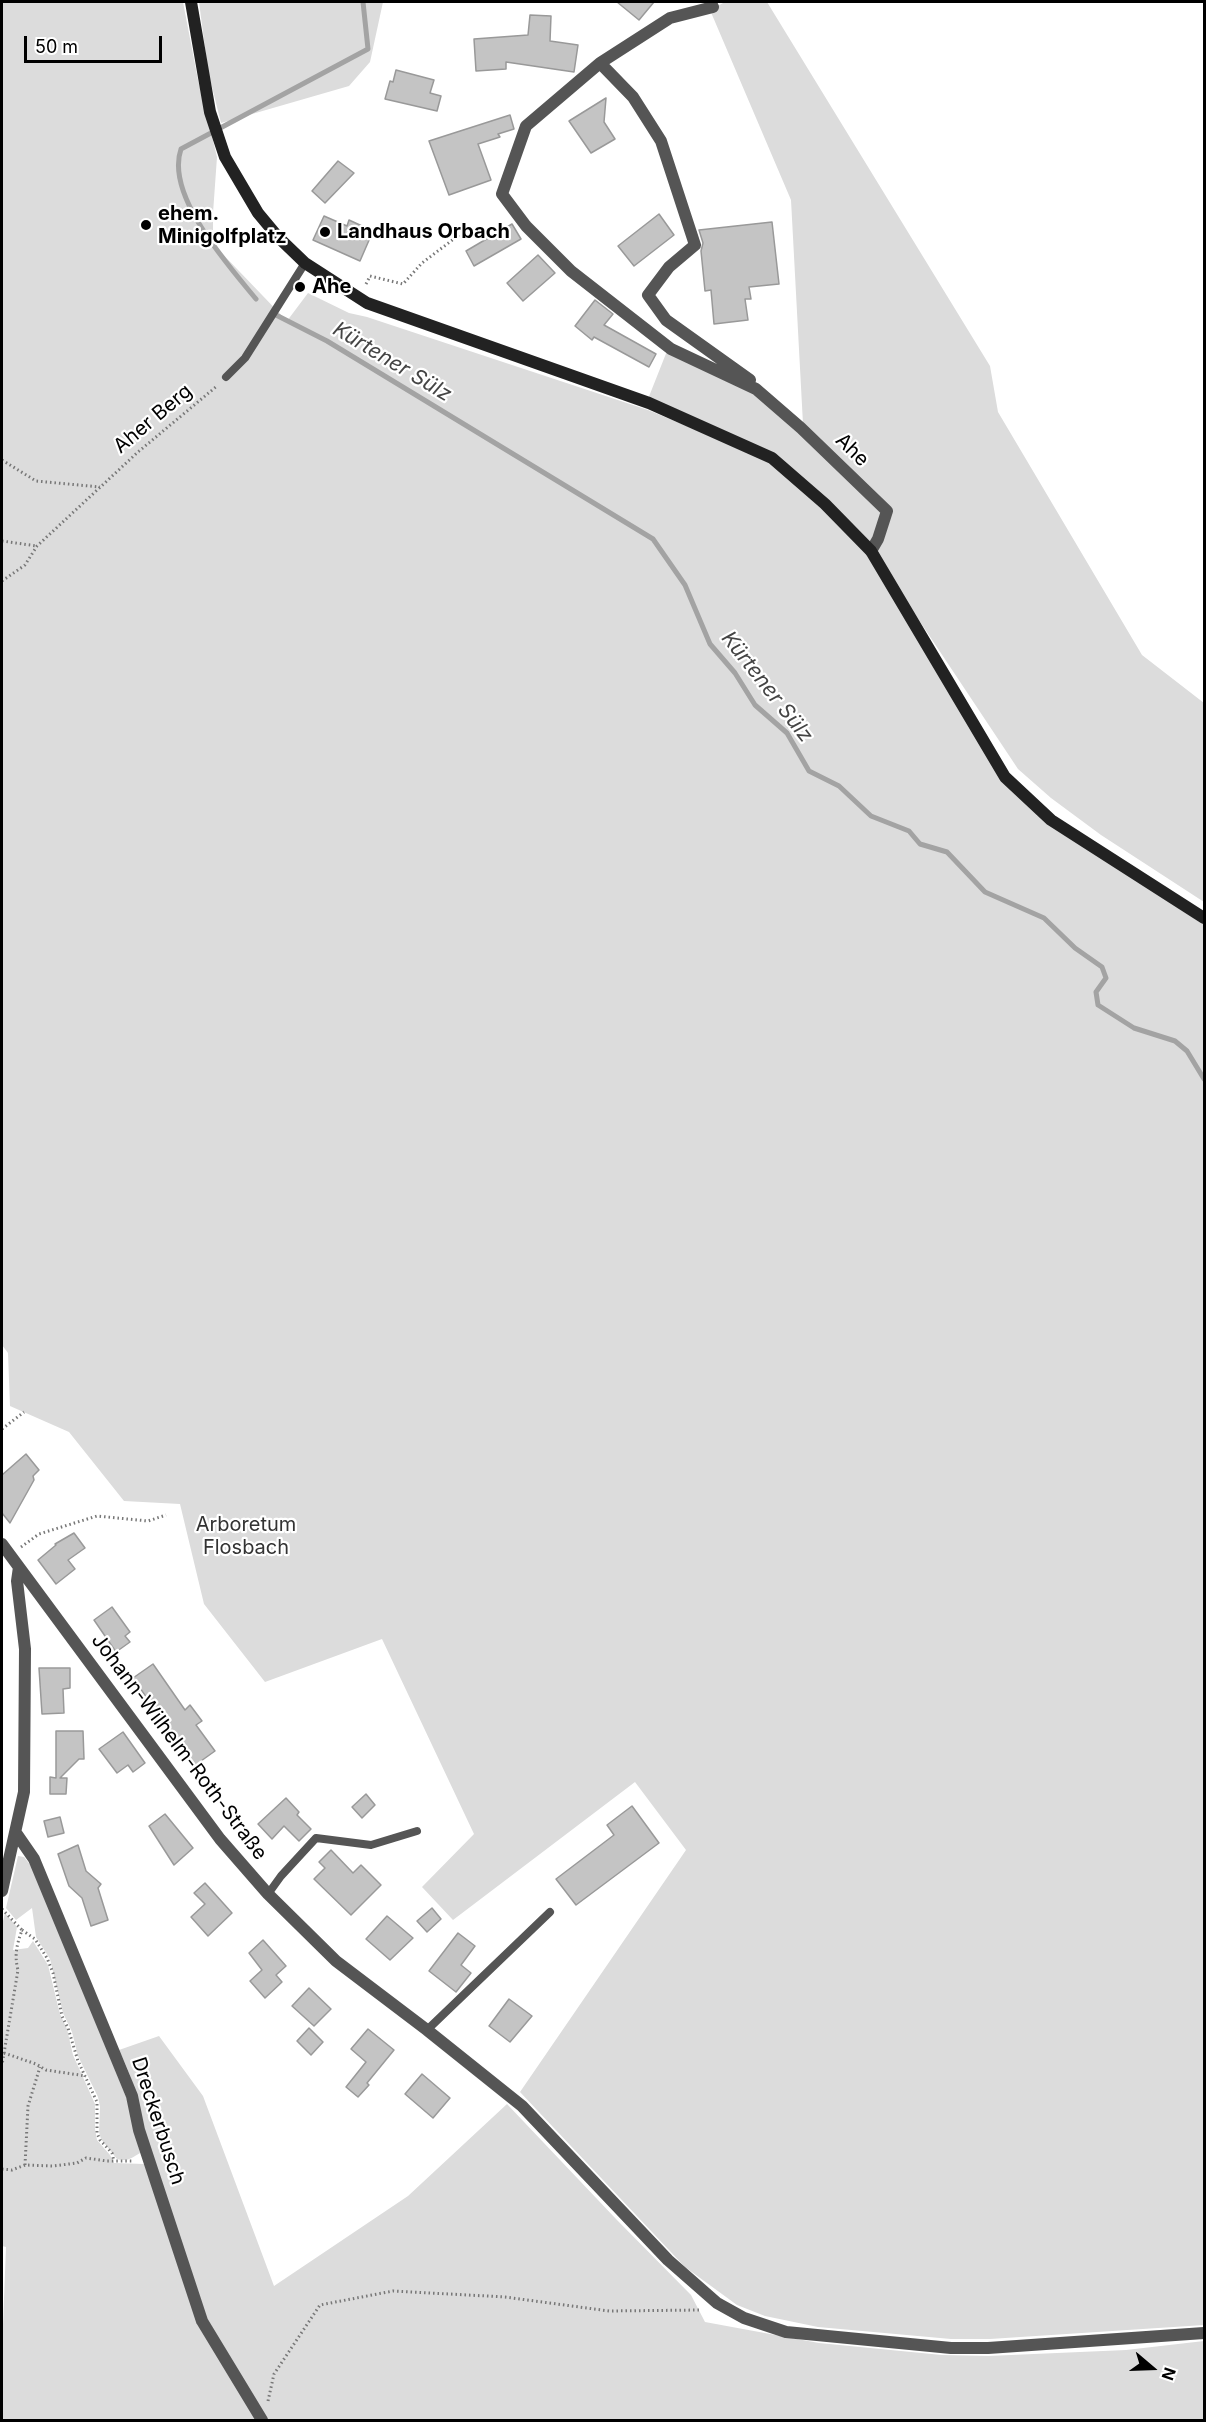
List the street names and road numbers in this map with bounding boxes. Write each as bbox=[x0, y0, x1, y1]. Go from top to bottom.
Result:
street label: Aher Berg bbox=[109, 379, 197, 459]
street label: Ahe bbox=[830, 428, 874, 472]
street label: Johann-Wilhelm-Roth-Straße bbox=[86, 1629, 272, 1865]
street label: Dreckerbusch bbox=[126, 2054, 190, 2188]

